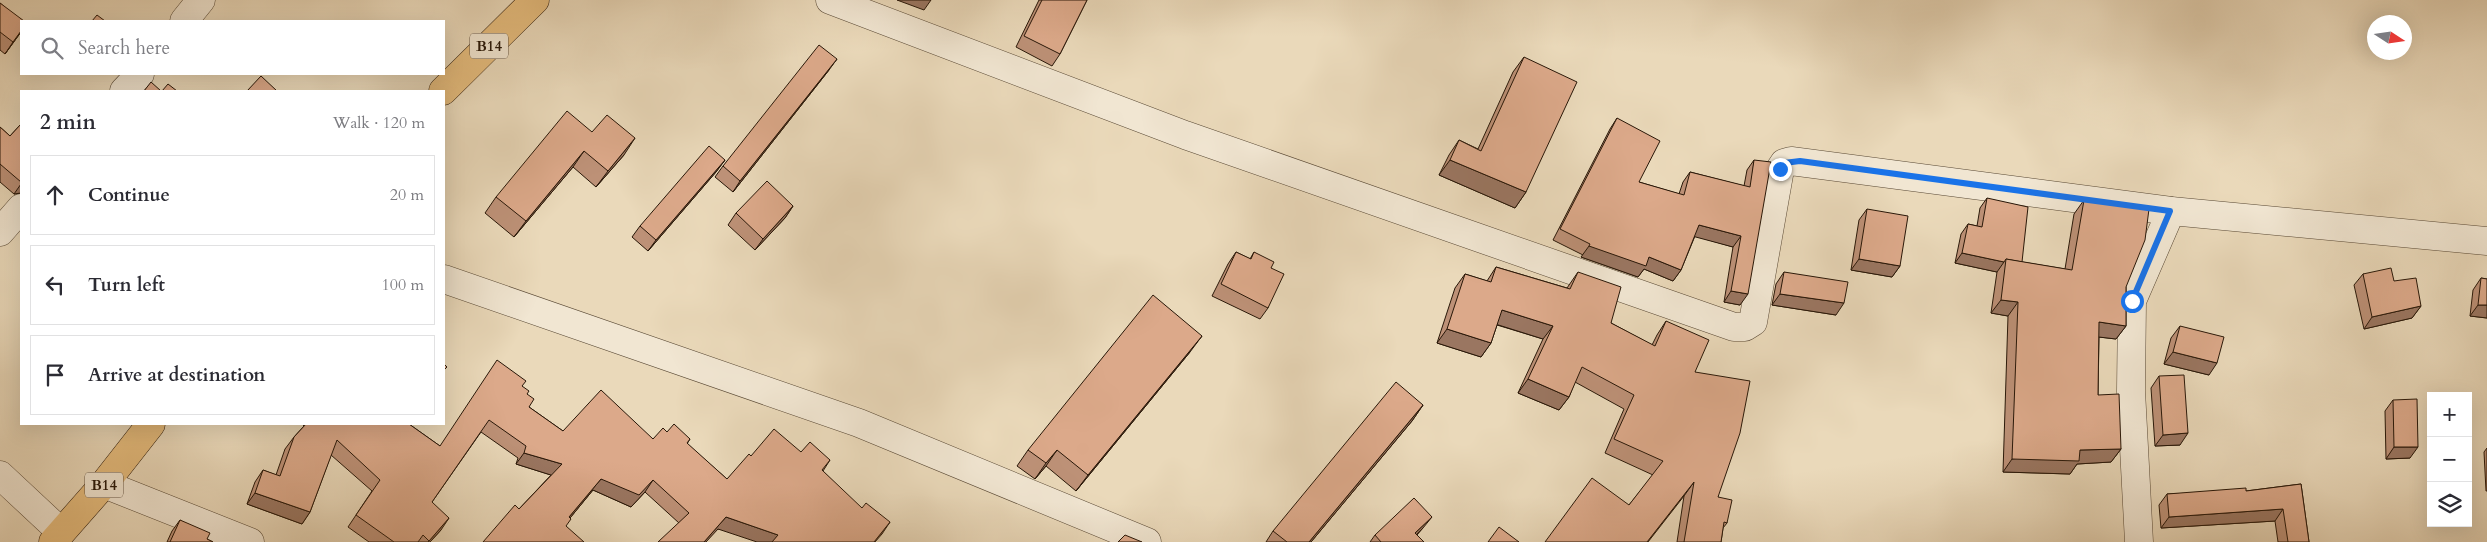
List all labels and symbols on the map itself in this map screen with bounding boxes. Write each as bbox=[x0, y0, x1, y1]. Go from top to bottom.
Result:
north arrow bbox=[2367, 15, 2412, 60]
road number: B14 bbox=[470, 34, 508, 58]
route end bbox=[1769, 158, 1792, 181]
route start bbox=[2121, 290, 2144, 313]
road number: B14 bbox=[85, 472, 123, 498]

